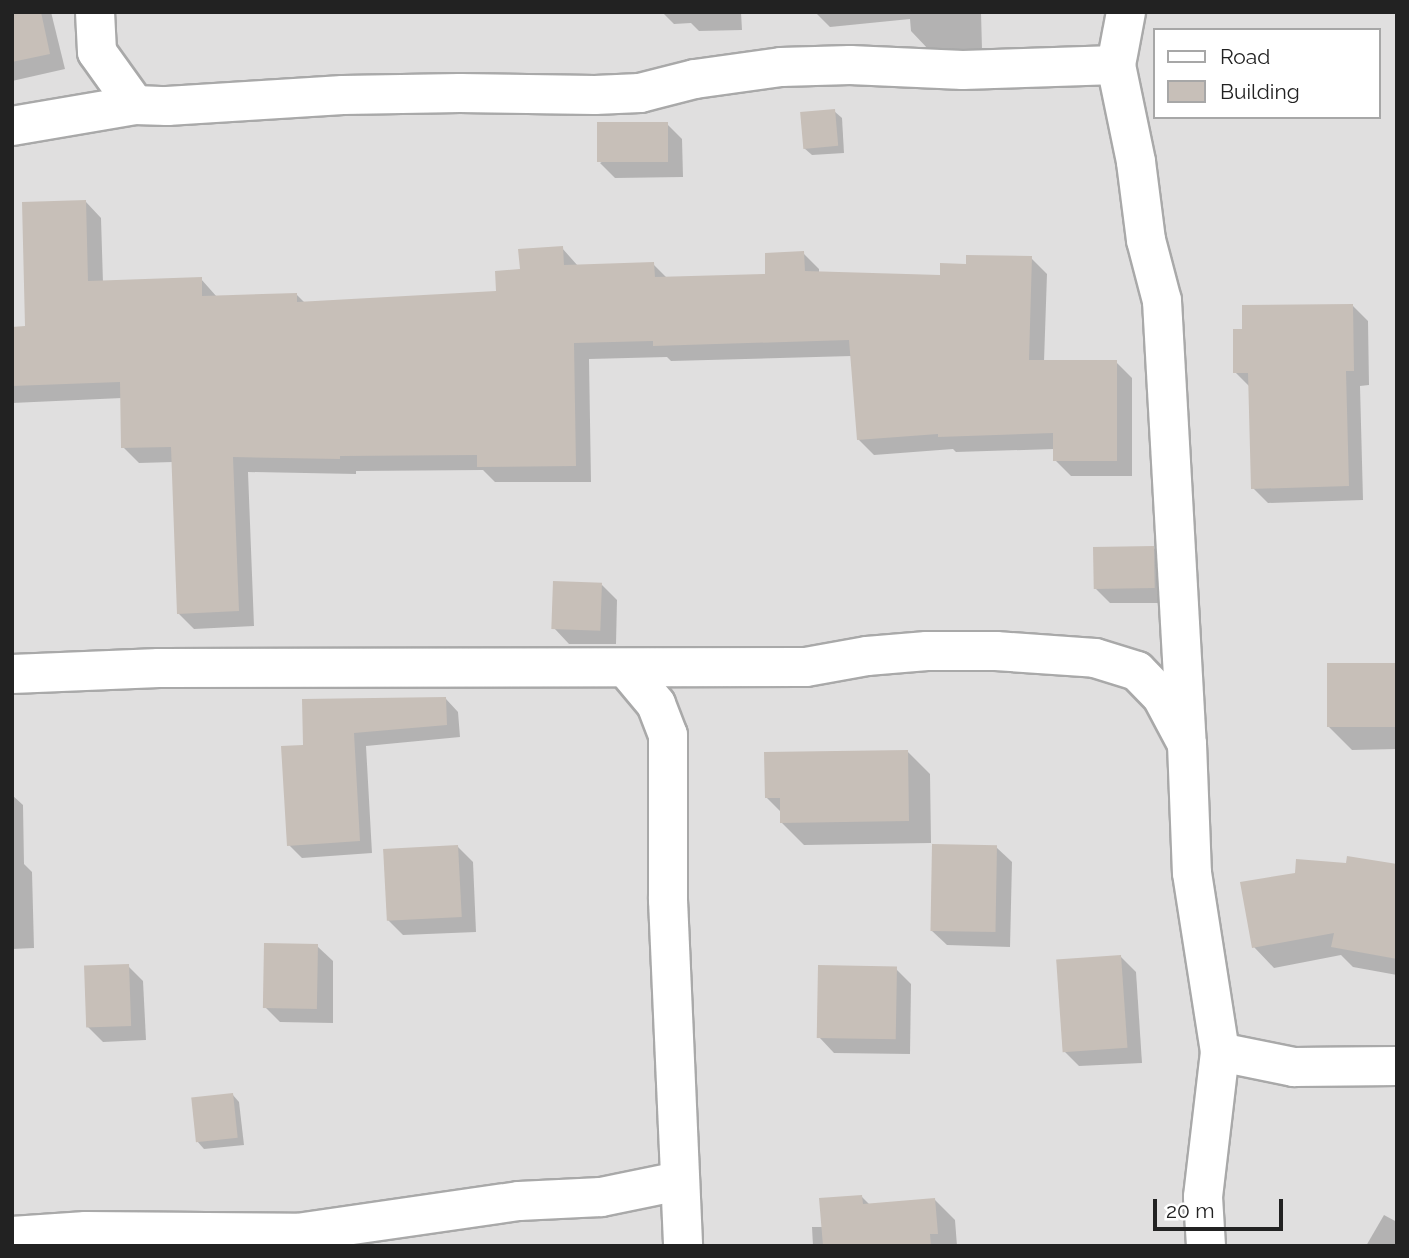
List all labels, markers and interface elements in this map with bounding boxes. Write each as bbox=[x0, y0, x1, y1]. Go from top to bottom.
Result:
legend bbox=[1154, 28, 1381, 119]
text: Road bbox=[1220, 44, 1270, 69]
text: Building bbox=[1220, 79, 1300, 104]
scale bar bbox=[1157, 1184, 1286, 1228]
text: 20 m bbox=[1166, 1198, 1214, 1223]

